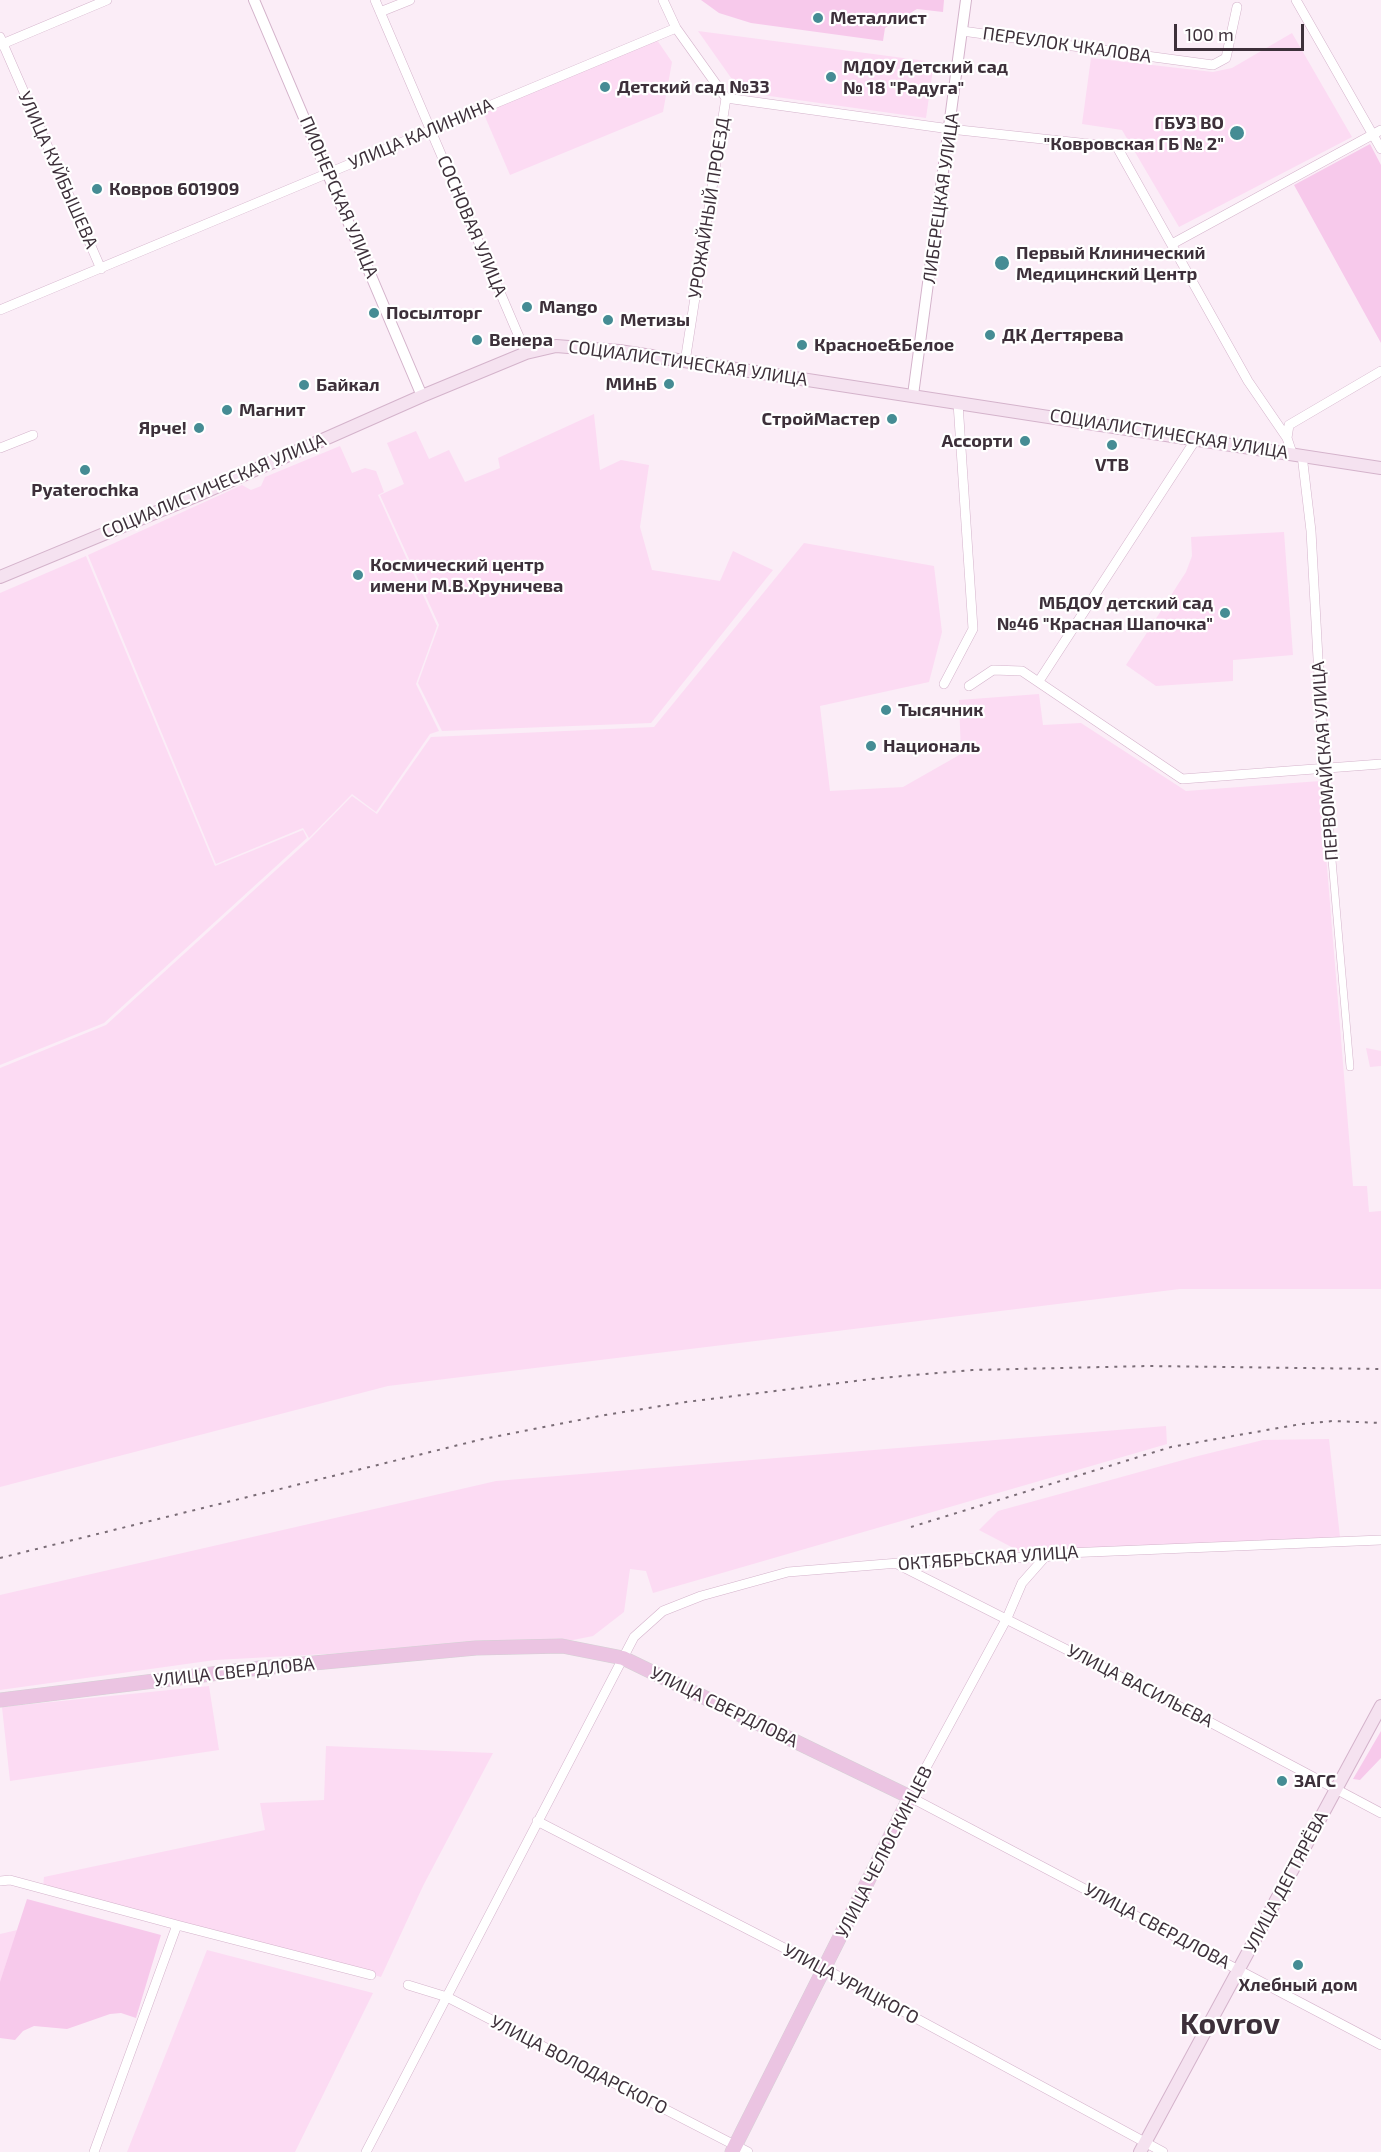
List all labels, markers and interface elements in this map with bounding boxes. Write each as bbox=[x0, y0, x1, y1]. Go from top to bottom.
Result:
place label: Металлист bbox=[830, 7, 927, 29]
marker: Металлист bbox=[811, 11, 825, 25]
scale bar bbox=[1177, 12, 1308, 50]
street label: ПЕРЕУЛОК ЧКАЛОВА bbox=[981, 22, 1153, 68]
text: 100 m bbox=[1185, 23, 1234, 45]
place label: МДОУ Детский сад № 18 "Радуга" bbox=[843, 56, 1008, 98]
marker: МДОУ Детский сад № 18 "Радуга" bbox=[824, 70, 838, 84]
place label: Детский сад №33 bbox=[617, 76, 770, 98]
marker: Детский сад №33 bbox=[598, 80, 612, 94]
street label: УЛИЦА КУЙБЫШЕВА bbox=[14, 88, 102, 252]
street label: УЛИЦА КАЛИНИНА bbox=[345, 94, 497, 174]
street label: ЛИБЕРЕЦКАЯ УЛИЦА bbox=[918, 111, 964, 285]
place label: ГБУЗ ВО "Ковровская ГБ № 2" bbox=[1044, 112, 1224, 154]
street label: ПИОНЕРСКАЯ УЛИЦА bbox=[295, 113, 383, 281]
street label: УРОЖАЙНЫЙ ПРОЕЗД bbox=[684, 116, 734, 300]
marker: ГБУЗ ВО "Ковровская ГБ № 2" bbox=[1228, 124, 1246, 142]
street label: СОСНОВАЯ УЛИЦА bbox=[433, 152, 511, 300]
place label: Ковров 601909 bbox=[109, 178, 239, 200]
marker: Ковров 601909 bbox=[90, 182, 104, 196]
place label: Первый Клинический Медицинский Центр bbox=[1016, 242, 1206, 284]
marker: Первый Клинический Медицинский Центр bbox=[993, 254, 1011, 272]
place label: Mango bbox=[539, 296, 598, 318]
marker: Mango bbox=[520, 300, 534, 314]
place label: Посылторг bbox=[386, 302, 482, 324]
marker: Посылторг bbox=[367, 306, 381, 320]
place label: Метизы bbox=[620, 309, 690, 331]
marker: Метизы bbox=[601, 313, 615, 327]
place label: ДК Дегтярева bbox=[1002, 324, 1124, 346]
marker: ДК Дегтярева bbox=[983, 328, 997, 342]
place label: Венера bbox=[489, 329, 553, 351]
marker: Венера bbox=[470, 333, 484, 347]
place label: Красное&Белое bbox=[814, 334, 954, 356]
street label: СОЦИАЛИСТИЧЕСКАЯ УЛИЦА bbox=[567, 336, 809, 390]
marker: Красное&Белое bbox=[795, 338, 809, 352]
place label: МИнБ bbox=[606, 373, 657, 395]
place label: Байкал bbox=[316, 374, 380, 396]
marker: МИнБ bbox=[662, 377, 676, 391]
marker: Байкал bbox=[297, 378, 311, 392]
place label: Магнит bbox=[239, 399, 305, 421]
marker: Магнит bbox=[220, 403, 234, 417]
street label: СОЦИАЛИСТИЧЕСКАЯ УЛИЦА bbox=[1048, 404, 1290, 464]
place label: СтройМастер bbox=[761, 408, 880, 430]
marker: СтройМастер bbox=[885, 412, 899, 426]
place label: Ярче! bbox=[139, 417, 187, 439]
marker: Ярче! bbox=[192, 421, 206, 435]
street label: СОЦИАЛИСТИЧЕСКАЯ УЛИЦА bbox=[99, 429, 329, 543]
place label: Ассорти bbox=[941, 430, 1013, 452]
marker: Ассорти bbox=[1018, 434, 1032, 448]
marker: VTB bbox=[1105, 438, 1119, 452]
place label: VTB bbox=[1095, 454, 1129, 476]
marker: Pyaterochka bbox=[78, 463, 92, 477]
place label: Pyaterochka bbox=[31, 479, 139, 501]
place label: Космический центр имени М.В.Хруничева bbox=[370, 554, 563, 596]
marker: Космический центр имени М.В.Хруничева bbox=[351, 568, 365, 582]
place label: МБДОУ детский сад №46 "Красная Шапочка" bbox=[997, 592, 1213, 634]
marker: МБДОУ детский сад №46 "Красная Шапочка" bbox=[1218, 606, 1232, 620]
street label: ПЕРВОМАЙСКАЯ УЛИЦА bbox=[1307, 661, 1343, 861]
place label: Тысячник bbox=[898, 699, 983, 721]
marker: Тысячник bbox=[879, 703, 893, 717]
place label: Националь bbox=[883, 735, 980, 757]
marker: Националь bbox=[864, 739, 878, 753]
street label: ОКТЯБРЬСКАЯ УЛИЦА bbox=[897, 1541, 1079, 1575]
street label: УЛИЦА ВАСИЛЬЕВА bbox=[1063, 1640, 1217, 1732]
street label: УЛИЦА СВЕРДЛОВА bbox=[152, 1653, 316, 1691]
street label: УЛИЦА СВЕРДЛОВА bbox=[647, 1662, 801, 1752]
street label: УЛИЦА ЧЕЛЮСКИНЦЕВ bbox=[831, 1762, 937, 1942]
place label: ЗАГС bbox=[1294, 1770, 1336, 1792]
marker: ЗАГС bbox=[1275, 1774, 1289, 1788]
street label: УЛИЦА ДЕГТЯРЁВА bbox=[1239, 1807, 1333, 1957]
street label: УЛИЦА СВЕРДЛОВА bbox=[1080, 1878, 1234, 1974]
street label: УЛИЦА УРИЦКОГО bbox=[779, 1939, 923, 2029]
marker: Хлебный дом bbox=[1291, 1958, 1305, 1972]
place label: Хлебный дом bbox=[1238, 1974, 1358, 1996]
district label: Kovrov bbox=[1180, 2006, 1280, 2042]
street label: УЛИЦА ВОЛОДАРСКОГО bbox=[487, 2011, 671, 2119]

